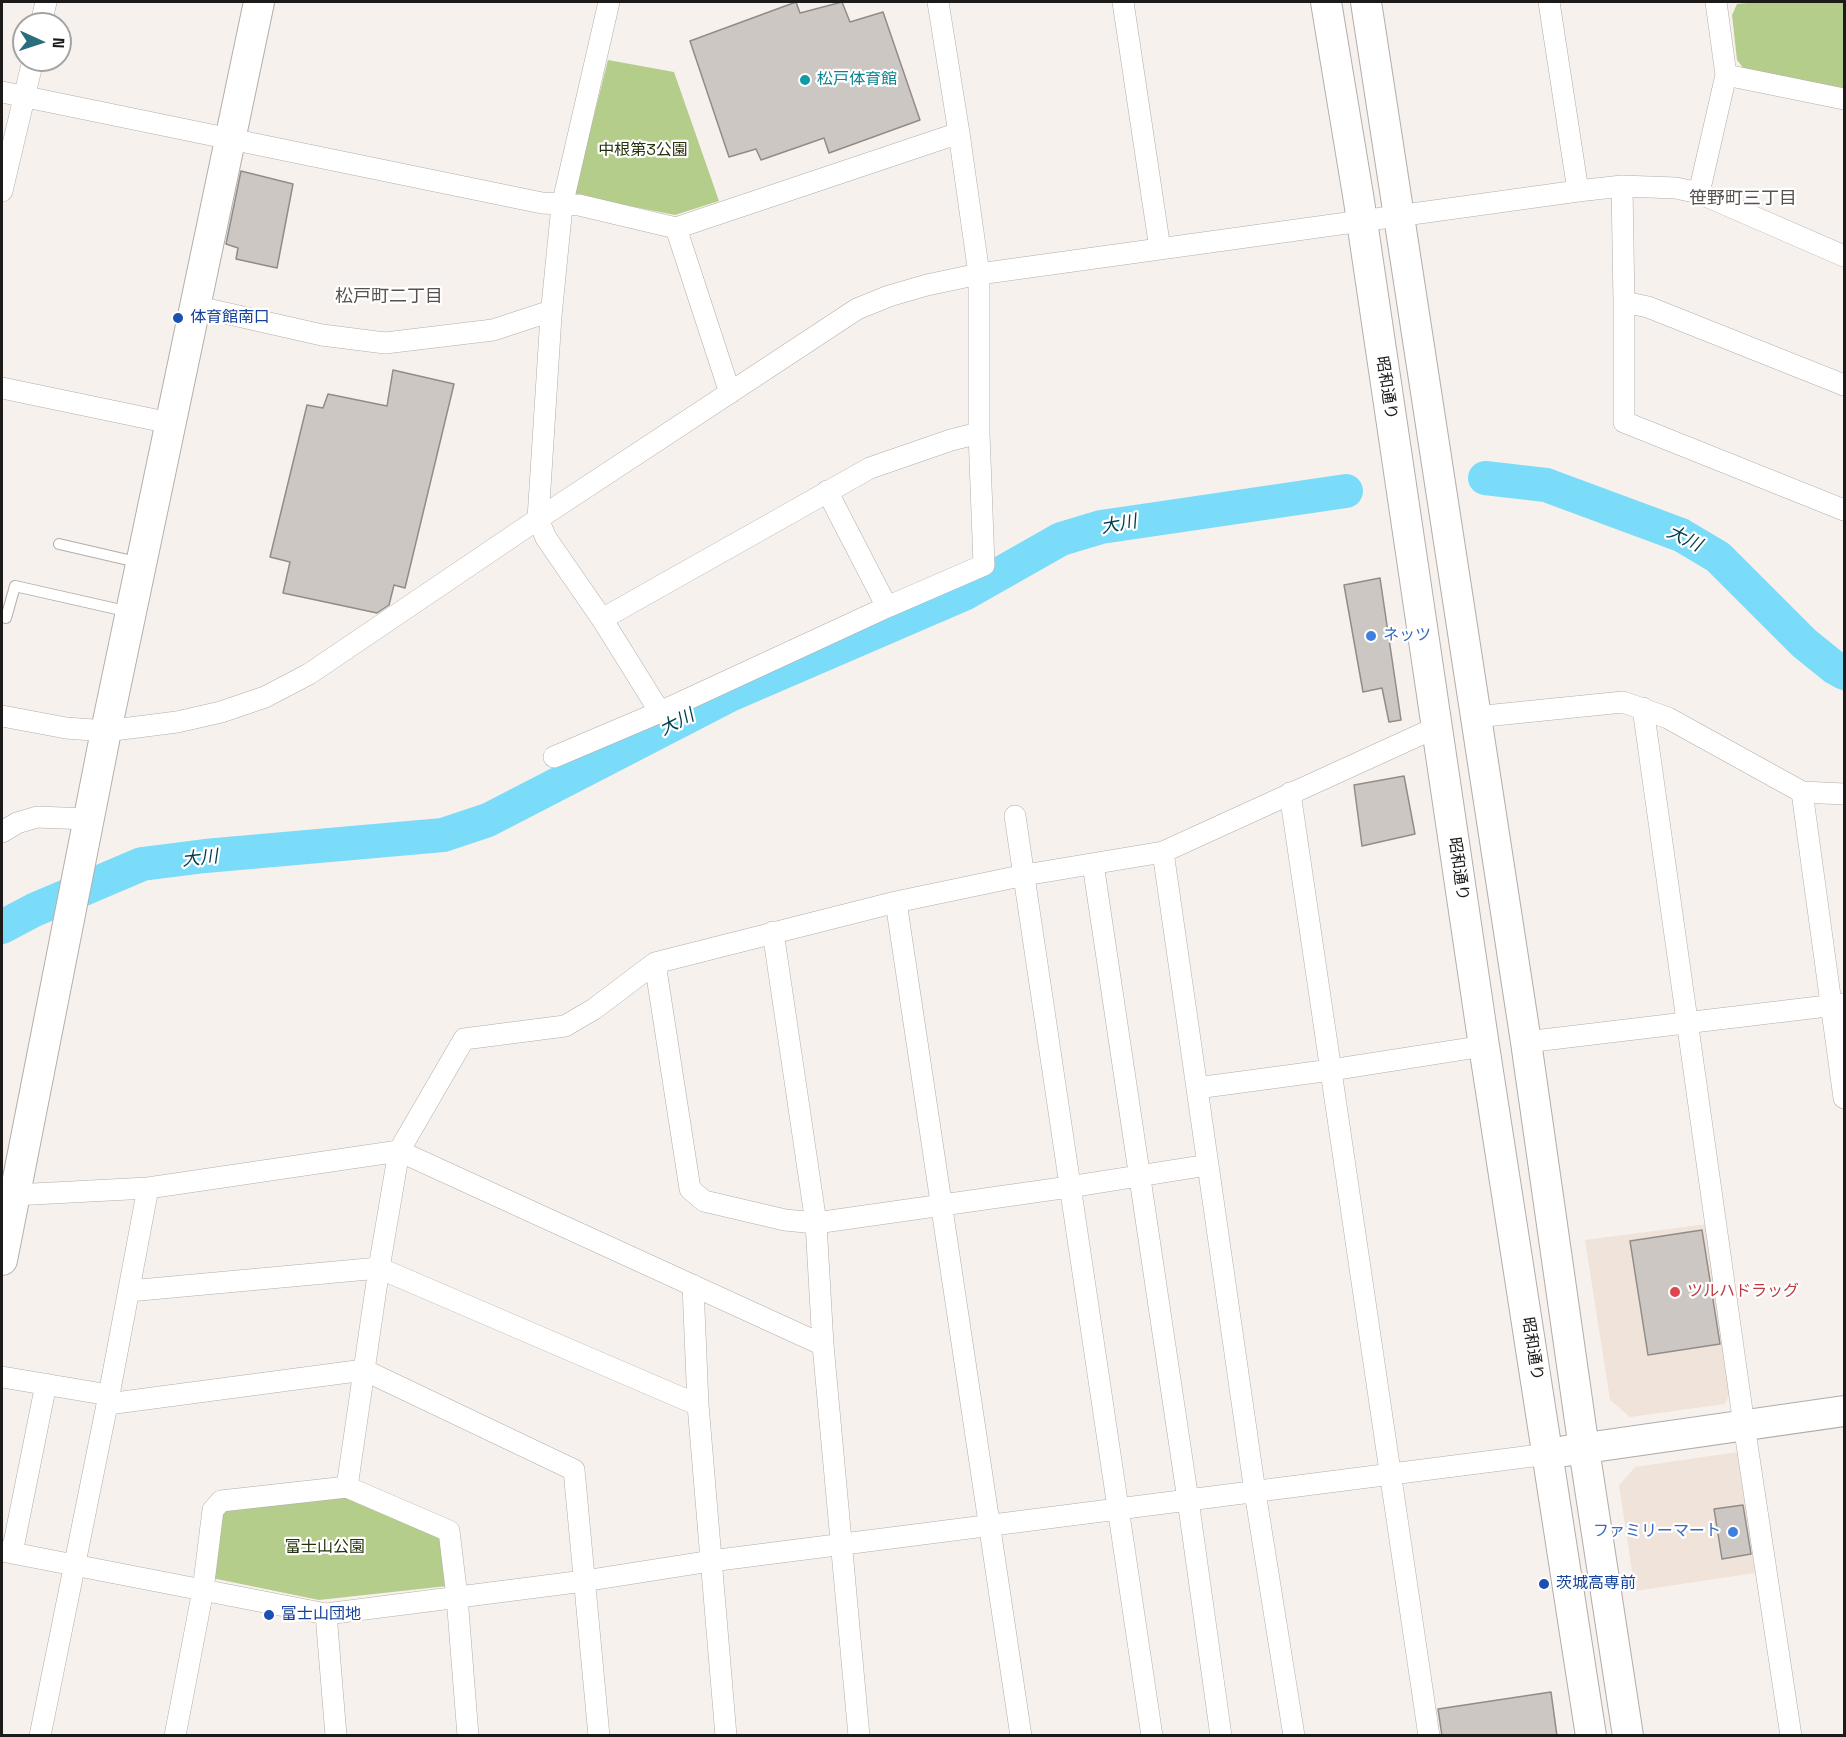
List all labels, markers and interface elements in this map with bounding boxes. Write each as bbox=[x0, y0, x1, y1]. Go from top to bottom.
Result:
north arrow bbox=[12, 12, 72, 72]
text: N bbox=[48, 37, 69, 49]
place label: 松戸体育館 bbox=[817, 70, 897, 90]
marker: 松戸体育館 bbox=[798, 73, 812, 87]
park label: 中根第3公園 bbox=[598, 141, 688, 161]
district label: 笹野町三丁目 bbox=[1689, 188, 1797, 210]
district label: 松戸町二丁目 bbox=[335, 286, 443, 308]
place label: 体育館南口 bbox=[190, 308, 270, 328]
marker: 体育館南口 bbox=[171, 311, 185, 325]
street label: 昭和通り bbox=[1372, 355, 1400, 421]
water label: 大川 bbox=[1099, 511, 1139, 539]
water label: 大川 bbox=[1663, 521, 1705, 557]
place label: ネッツ bbox=[1383, 626, 1431, 646]
marker: ネッツ bbox=[1364, 629, 1378, 643]
water label: 大川 bbox=[656, 705, 698, 741]
street label: 昭和通り bbox=[1444, 836, 1472, 902]
water label: 大川 bbox=[181, 846, 219, 872]
place label: ツルハドラッグ bbox=[1687, 1282, 1799, 1302]
marker: ツルハドラッグ bbox=[1668, 1285, 1682, 1299]
street label: 昭和通り bbox=[1518, 1316, 1546, 1382]
place label: ファミリーマート bbox=[1593, 1522, 1721, 1542]
marker: ファミリーマート bbox=[1726, 1525, 1740, 1539]
park label: 富士山公園 bbox=[285, 1538, 365, 1558]
place label: 茨城高専前 bbox=[1556, 1574, 1636, 1594]
marker: 茨城高専前 bbox=[1537, 1577, 1551, 1591]
place label: 富士山団地 bbox=[281, 1605, 361, 1625]
marker: 富士山団地 bbox=[262, 1608, 276, 1622]

